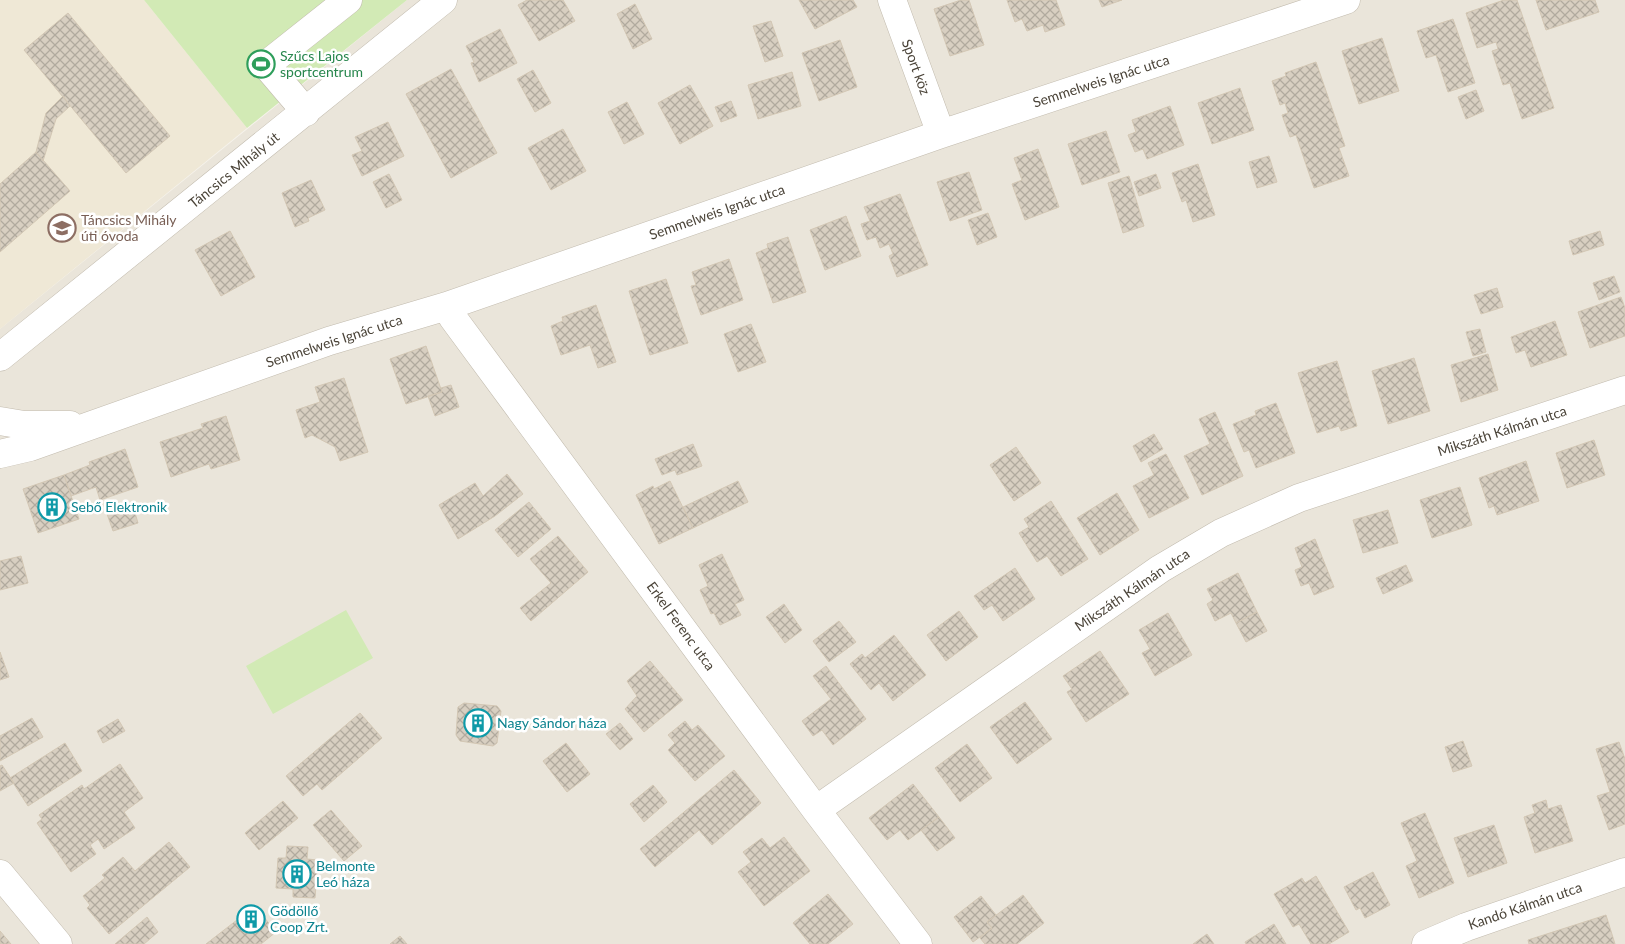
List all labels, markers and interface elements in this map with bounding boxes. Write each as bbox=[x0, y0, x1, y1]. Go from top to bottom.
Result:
street label: Sport köz bbox=[899, 37, 934, 97]
place label: Szűcs Lajos sportcentrum bbox=[280, 47, 363, 80]
sports icon: Szűcs Lajos sportcentrum bbox=[246, 49, 276, 79]
street label: Semmelweis Ignác utca bbox=[1030, 50, 1171, 111]
street label: Táncsics Mihály út bbox=[185, 128, 282, 211]
street label: Semmelweis Ignác utca bbox=[647, 180, 787, 243]
place label: Táncsics Mihály úti óvoda bbox=[81, 211, 177, 244]
school or university icon: Táncsics Mihály úti óvoda bbox=[47, 213, 77, 243]
street label: Semmelweis Ignác utca bbox=[263, 310, 404, 371]
street label: Mikszáth Kálmán utca bbox=[1435, 402, 1569, 459]
building icon: Sebő Elektronik bbox=[37, 492, 67, 522]
place label: Sebő Elektronik bbox=[71, 498, 168, 515]
street label: Mikszáth Kálmán utca bbox=[1071, 545, 1192, 634]
street label: Erkel Ferenc utca bbox=[644, 578, 719, 673]
building icon: Nagy Sándor háza bbox=[463, 708, 493, 738]
place label: Nagy Sándor háza bbox=[497, 714, 607, 731]
place label: Belmonte Leó háza bbox=[316, 857, 375, 890]
building icon: Belmonte Leó háza bbox=[282, 859, 312, 889]
street label: Kandó Kálmán utca bbox=[1466, 878, 1584, 933]
place label: Gödöllő Coop Zrt. bbox=[270, 902, 328, 935]
building icon: Gödöllő Coop Zrt. bbox=[236, 904, 266, 934]

